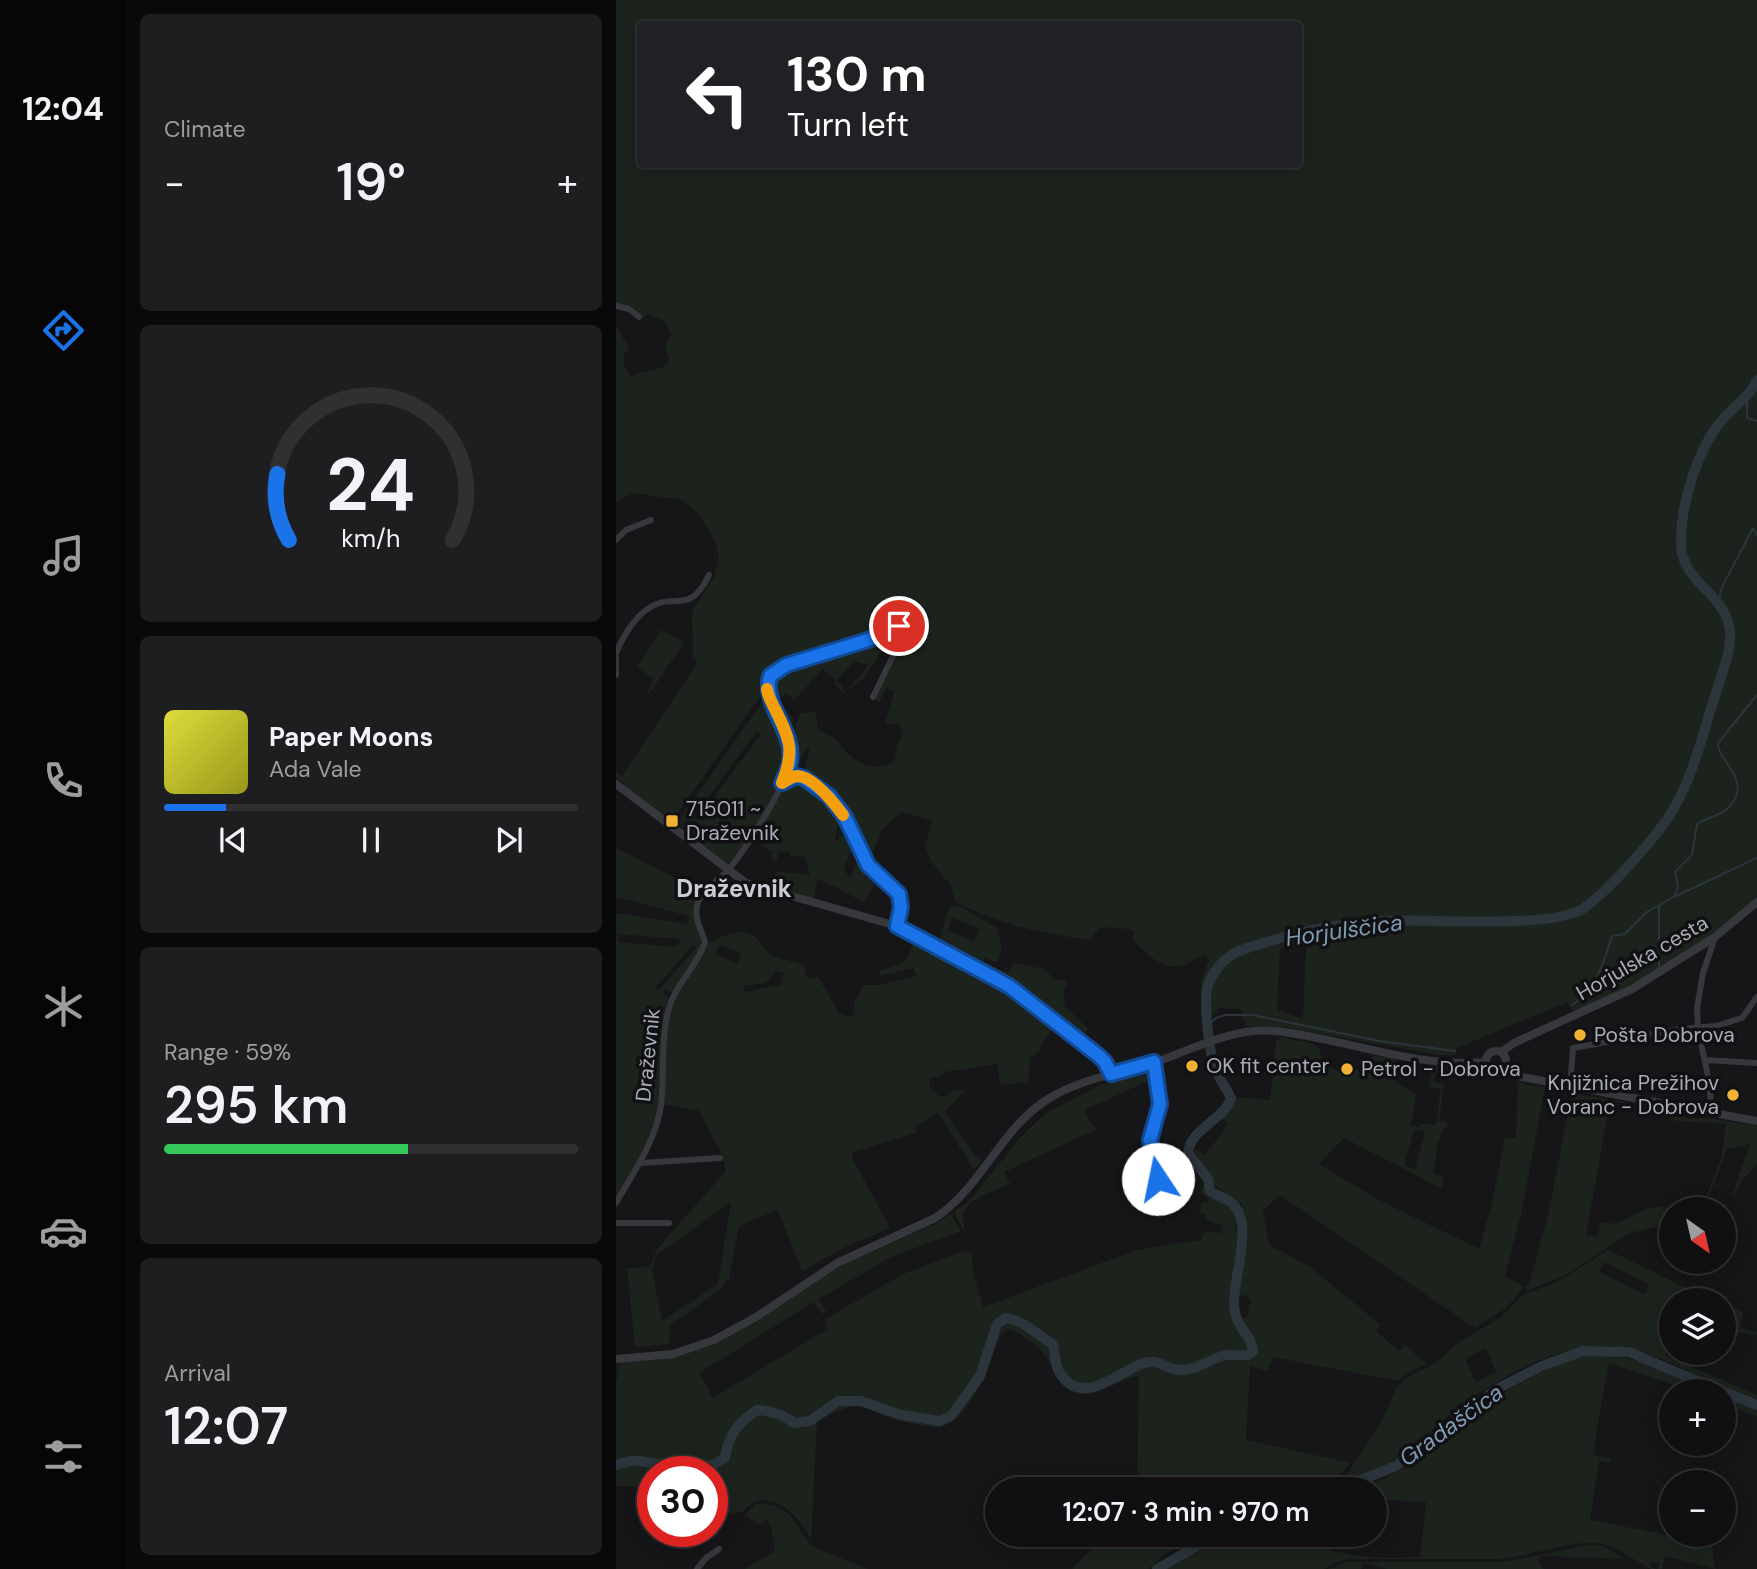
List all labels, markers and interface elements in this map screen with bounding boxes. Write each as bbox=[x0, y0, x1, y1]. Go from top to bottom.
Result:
text: 130 m bbox=[787, 42, 927, 106]
icon: left bbox=[672, 49, 763, 140]
text: 12:04 bbox=[22, 88, 104, 130]
text: Turn left bbox=[787, 104, 909, 146]
text: Climate bbox=[164, 114, 246, 144]
text: 19° bbox=[336, 148, 406, 216]
text: − bbox=[164, 158, 185, 208]
text: + bbox=[557, 158, 578, 208]
icon: directions bbox=[39, 306, 88, 355]
text: 24 bbox=[327, 438, 415, 533]
text: km/h bbox=[341, 521, 401, 554]
icon: music bbox=[39, 531, 88, 580]
pin bbox=[869, 596, 929, 656]
icon: arrive bbox=[880, 607, 918, 645]
text: Paper Moons bbox=[269, 720, 433, 754]
text: Ada Vale bbox=[269, 754, 362, 784]
icon: phone bbox=[39, 756, 88, 805]
place label: 715011 ~ Draževnik bbox=[686, 795, 780, 847]
marker: 715011 ~ Draževnik bbox=[664, 813, 680, 829]
icon: previous bbox=[214, 821, 252, 859]
icon: pause bbox=[352, 821, 390, 859]
icon: next bbox=[490, 821, 528, 859]
district label: Draževnik bbox=[676, 873, 792, 904]
water label: Horjulščica bbox=[1284, 907, 1404, 953]
street label: Horjulska cesta bbox=[1571, 909, 1713, 1007]
icon: climate bbox=[39, 982, 88, 1031]
street label: Draževnik bbox=[629, 1007, 667, 1103]
place label: Pošta Dobrova bbox=[1594, 1021, 1735, 1049]
marker: Pošta Dobrova bbox=[1572, 1027, 1588, 1043]
text: Range · 59% bbox=[164, 1037, 291, 1067]
place label: OK fit center bbox=[1206, 1052, 1330, 1080]
place label: Petrol - Dobrova bbox=[1361, 1055, 1521, 1083]
marker: OK fit center bbox=[1184, 1058, 1200, 1074]
marker: Petrol - Dobrova bbox=[1339, 1061, 1355, 1077]
place label: Knjižnica Prežihov Voranc - Dobrova bbox=[1547, 1069, 1719, 1121]
text: 295 km bbox=[164, 1071, 349, 1139]
marker: Knjižnica Prežihov Voranc - Dobrova bbox=[1725, 1087, 1741, 1103]
position arrow bbox=[1121, 1142, 1195, 1216]
north arrow bbox=[1659, 1197, 1736, 1274]
map controls bbox=[1659, 1197, 1736, 1547]
icon: car bbox=[39, 1207, 88, 1256]
button: layers bbox=[1659, 1288, 1736, 1365]
text: Arrival bbox=[164, 1358, 231, 1388]
water label: Gradaščica bbox=[1393, 1377, 1509, 1473]
button: + bbox=[1659, 1379, 1736, 1456]
text: 12:07 bbox=[164, 1392, 288, 1460]
icon: filters bbox=[39, 1432, 88, 1481]
speed limit sign: 30 bbox=[637, 1456, 728, 1547]
button: − bbox=[1659, 1470, 1736, 1547]
text: 12:07 · 3 min · 970 m bbox=[1063, 1495, 1309, 1529]

